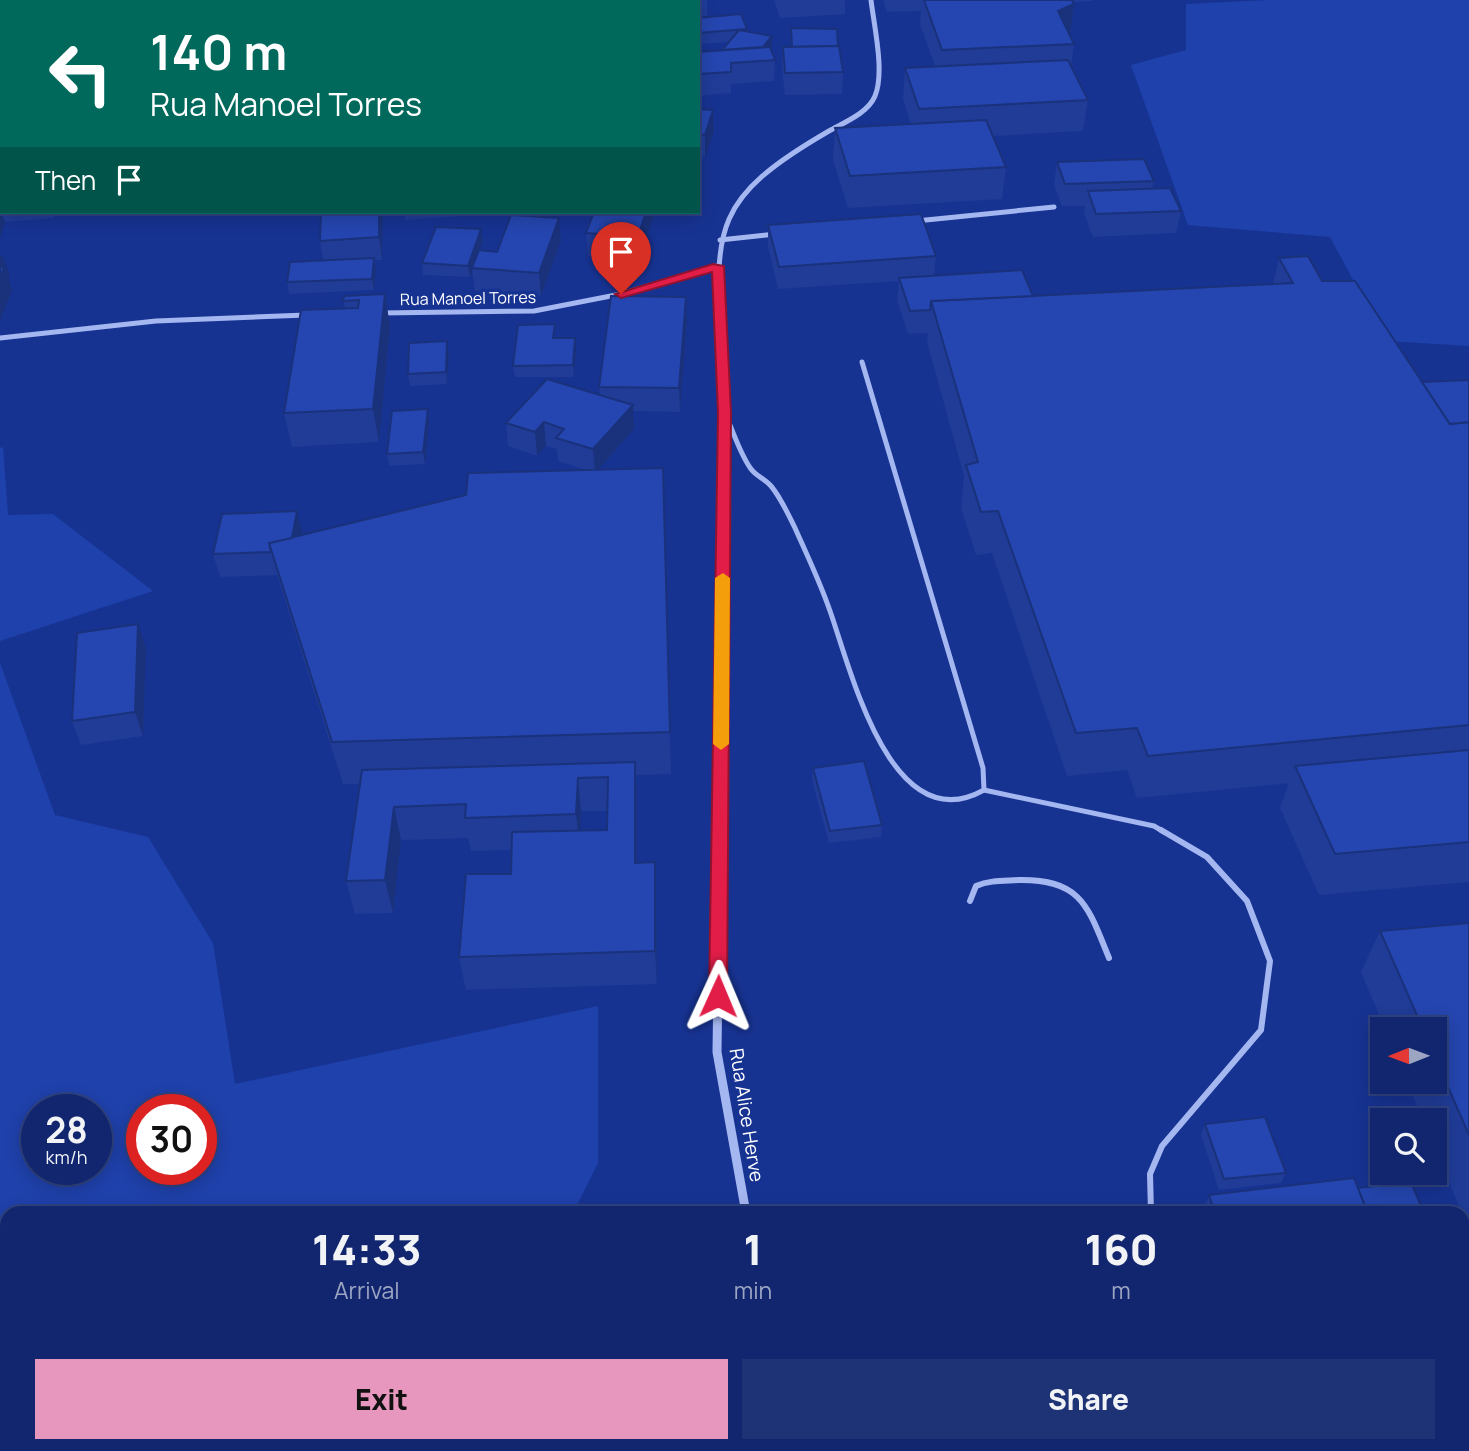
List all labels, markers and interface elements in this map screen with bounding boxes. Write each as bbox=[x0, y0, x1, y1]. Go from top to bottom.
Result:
text: 140 m bbox=[150, 18, 287, 85]
icon: left bbox=[35, 28, 126, 119]
text: Rua Manoel Torres bbox=[150, 82, 422, 126]
icon: arrive bbox=[110, 161, 148, 199]
text: Then bbox=[35, 162, 96, 198]
pin bbox=[591, 222, 651, 294]
icon: arrive bbox=[602, 233, 640, 271]
street label: Rua Manoel Torres bbox=[400, 286, 536, 310]
position arrow bbox=[681, 959, 755, 1033]
north arrow bbox=[1370, 1017, 1447, 1094]
map controls bbox=[1370, 1017, 1447, 1185]
street label: Rua Alice Herve bbox=[724, 1046, 770, 1184]
speed limit sign: 30 bbox=[126, 1094, 217, 1185]
text: 28 bbox=[45, 1106, 88, 1154]
button: search bbox=[1370, 1108, 1447, 1185]
text: km/h bbox=[46, 1145, 87, 1169]
text: 14:33 bbox=[312, 1220, 422, 1278]
text: 1 bbox=[743, 1220, 763, 1278]
text: 160 bbox=[1084, 1220, 1158, 1278]
text: Arrival bbox=[334, 1274, 400, 1306]
text: min bbox=[734, 1274, 772, 1306]
text: m bbox=[1111, 1274, 1131, 1306]
button: Exit bbox=[35, 1359, 728, 1439]
button: Share bbox=[742, 1359, 1435, 1439]

